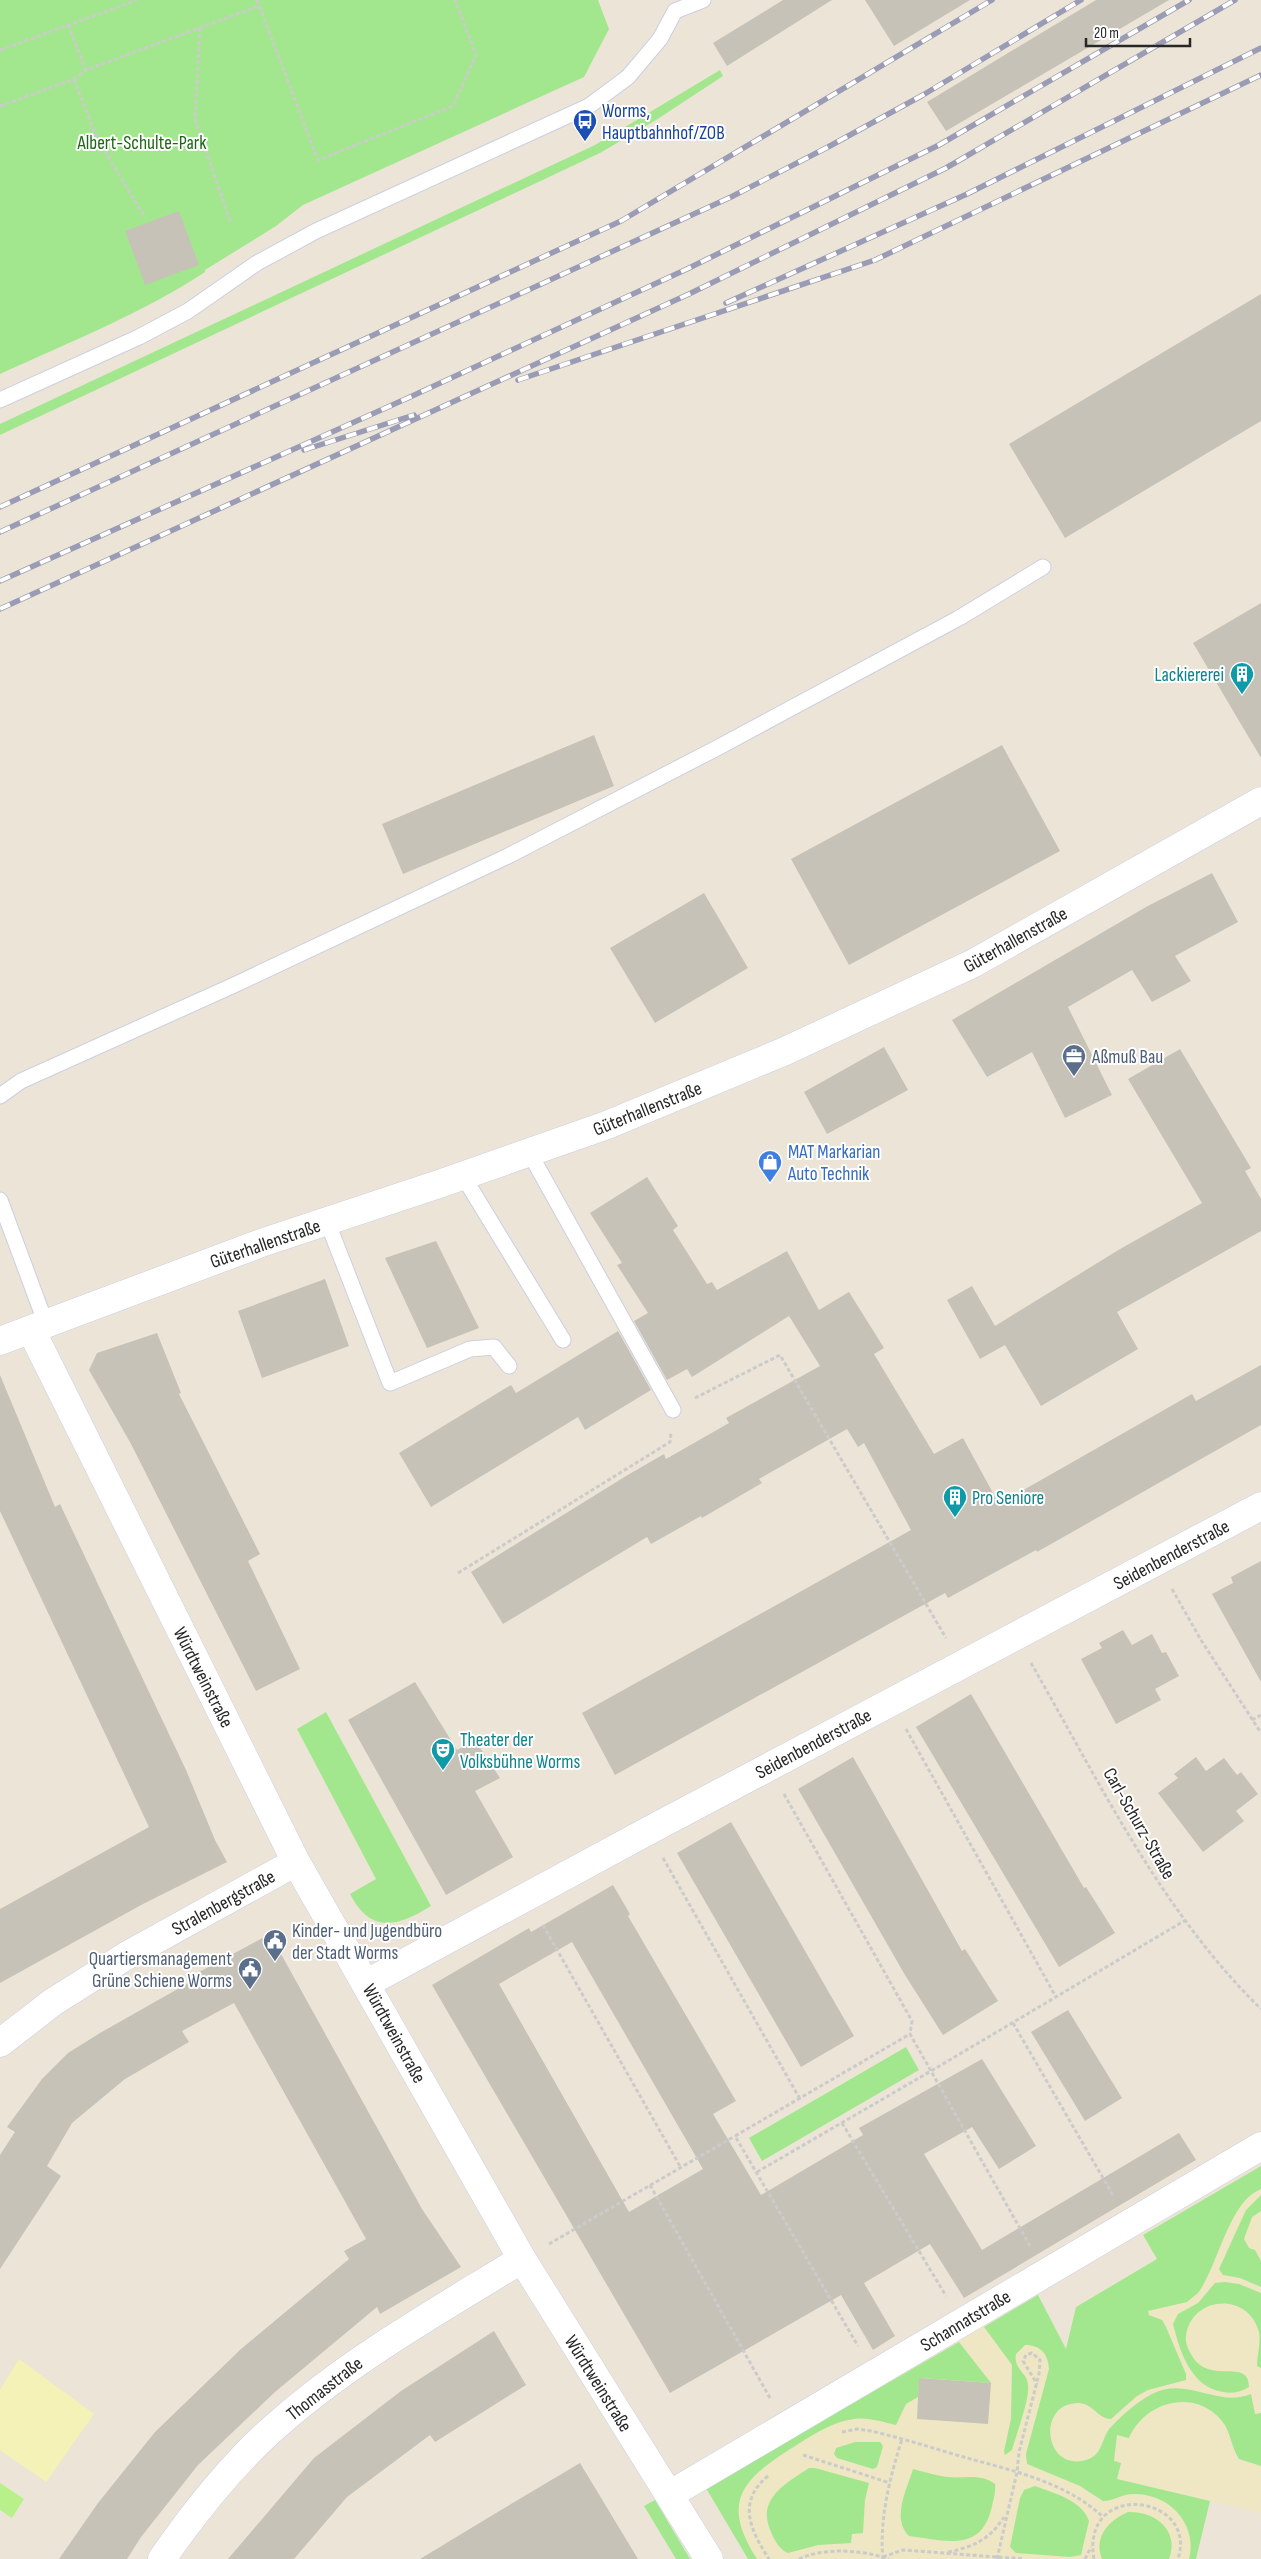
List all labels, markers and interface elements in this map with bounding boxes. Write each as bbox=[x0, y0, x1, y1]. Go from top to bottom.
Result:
scale bar bbox=[1086, 15, 1190, 47]
text: 20 m bbox=[1094, 24, 1119, 43]
place label: Worms, Hauptbahnhof/ZOB bbox=[602, 100, 725, 145]
bus stop icon: Worms, Hauptbahnhof/ZOB bbox=[572, 108, 598, 142]
park label: Albert-Schulte-Park bbox=[76, 132, 207, 155]
building icon: Lackiererei bbox=[1229, 661, 1255, 695]
place label: Lackiererei bbox=[1155, 664, 1224, 687]
street label: Güterhallenstraße bbox=[960, 902, 1072, 978]
office icon: Aßmuß Bau bbox=[1061, 1043, 1087, 1077]
place label: Aßmuß Bau bbox=[1091, 1046, 1163, 1069]
street label: Güterhallenstraße bbox=[590, 1077, 705, 1142]
place label: MAT Markarian Auto Technik bbox=[787, 1141, 880, 1186]
shop icon: MAT Markarian Auto Technik bbox=[757, 1149, 783, 1183]
street label: Güterhallenstraße bbox=[207, 1215, 324, 1274]
building icon: Pro Seniore bbox=[942, 1484, 968, 1518]
place label: Pro Seniore bbox=[972, 1487, 1044, 1510]
street label: Seidenbenderstraße bbox=[1110, 1515, 1234, 1596]
street label: Würdtweinstraße bbox=[168, 1624, 238, 1732]
street label: Seidenbenderstraße bbox=[752, 1704, 876, 1785]
place label: Theater der Volksbühne Worms bbox=[460, 1729, 581, 1774]
theatre icon: Theater der Volksbühne Worms bbox=[430, 1737, 456, 1771]
street label: Carl-Schurz-Straße bbox=[1098, 1764, 1180, 1884]
street label: Stralenbergstraße bbox=[168, 1866, 279, 1941]
place label: Kinder- und Jugendbüro der Stadt Worms bbox=[292, 1920, 442, 1965]
public building icon: Kinder- und Jugendbüro der Stadt Worms bbox=[262, 1928, 288, 1962]
place label: Quartiersmanagement Grüne Schiene Worms bbox=[89, 1948, 232, 1993]
public building icon: Quartiersmanagement Grüne Schiene Worms bbox=[237, 1956, 263, 1990]
street label: Würdtweinstraße bbox=[357, 1980, 430, 2087]
street label: Schannatstraße bbox=[917, 2285, 1015, 2357]
street label: Würdtweinstraße bbox=[559, 2331, 637, 2436]
street label: Thomasstraße bbox=[282, 2352, 368, 2426]

